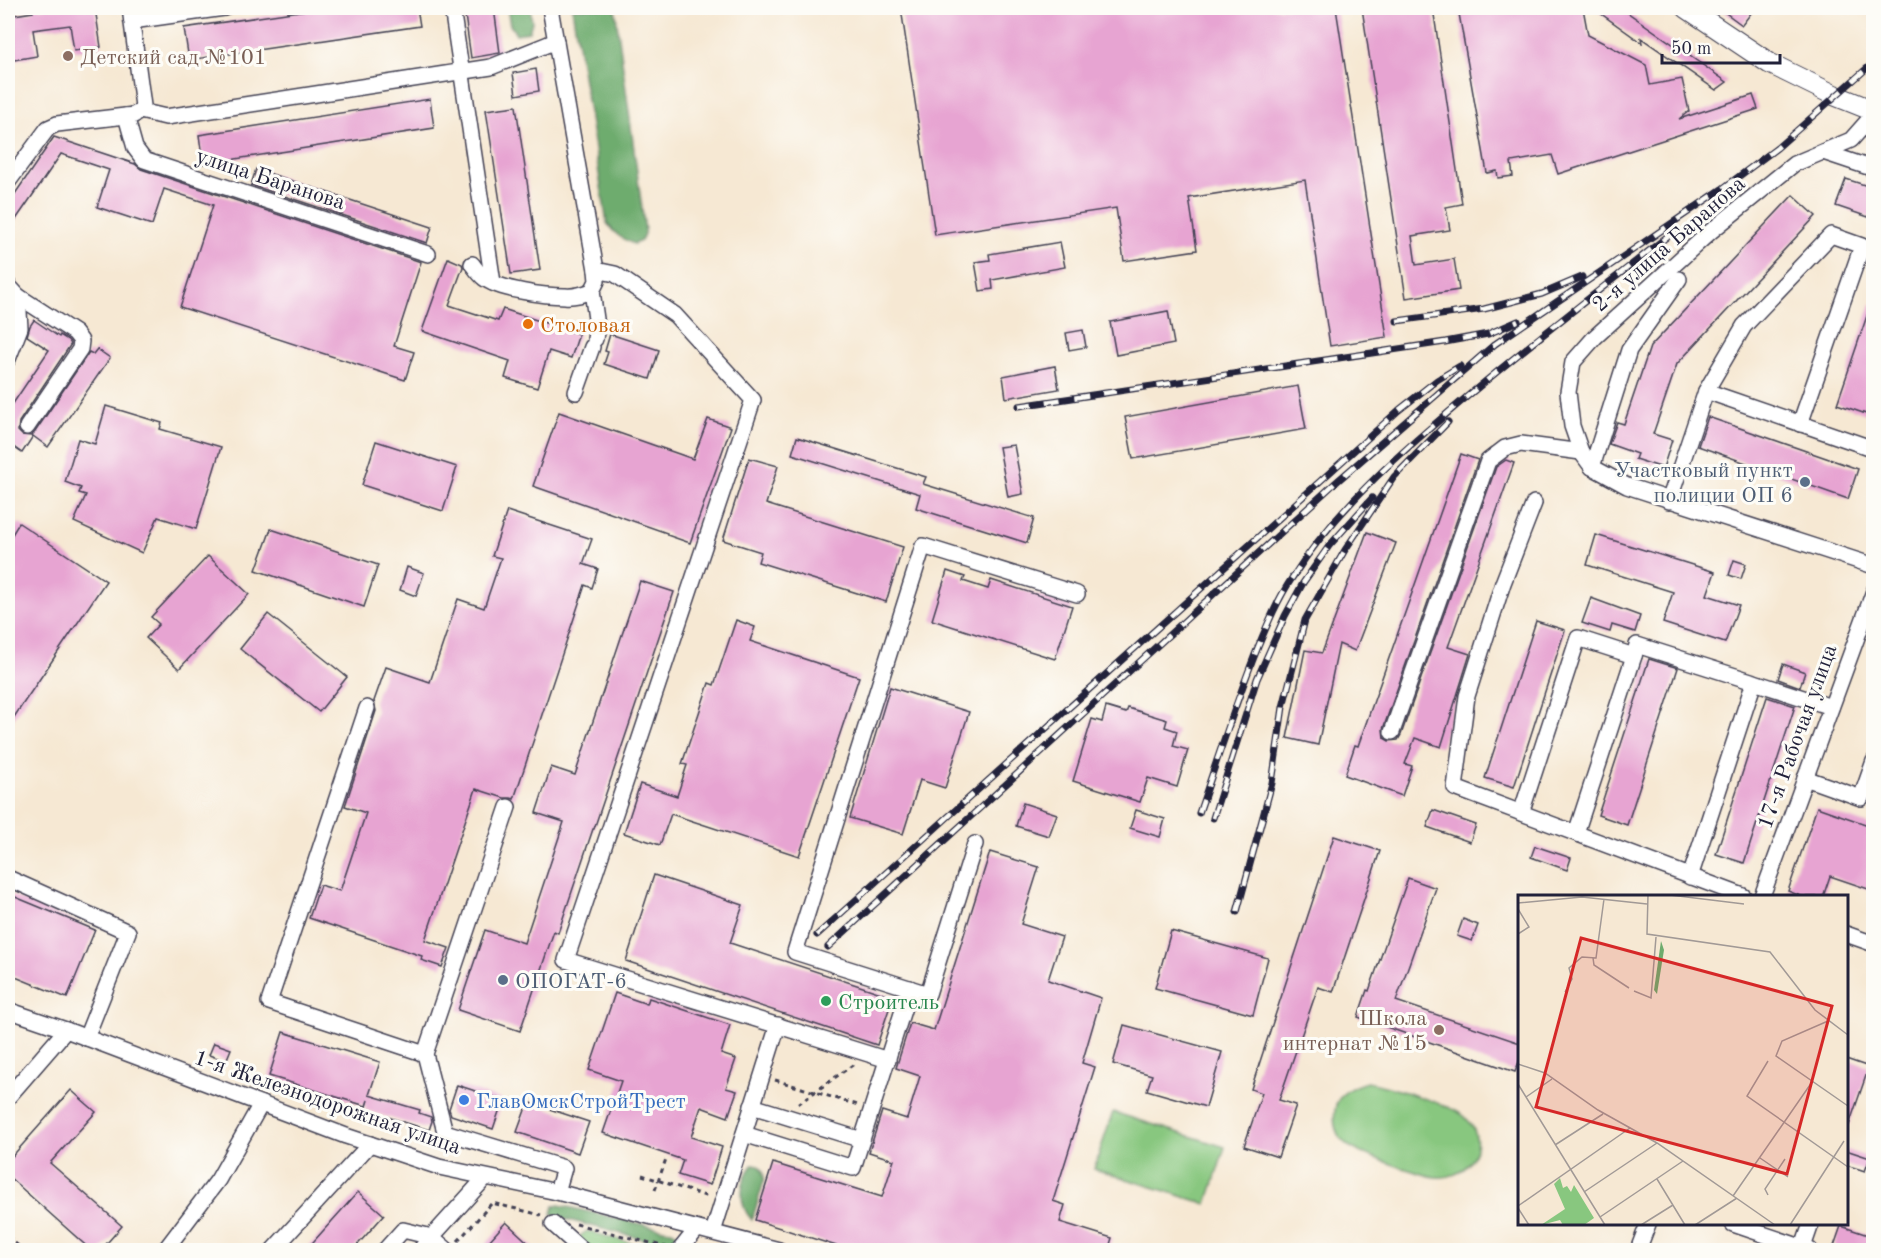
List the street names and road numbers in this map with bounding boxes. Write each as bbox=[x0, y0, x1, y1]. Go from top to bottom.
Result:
street label: улица Баранова bbox=[193, 145, 348, 214]
street label: 2-я улица Баранова bbox=[1589, 172, 1750, 316]
street label: 17-я Рабочая улица bbox=[1754, 641, 1842, 832]
street label: 1-я Железнодорожная улица bbox=[191, 1047, 464, 1159]

